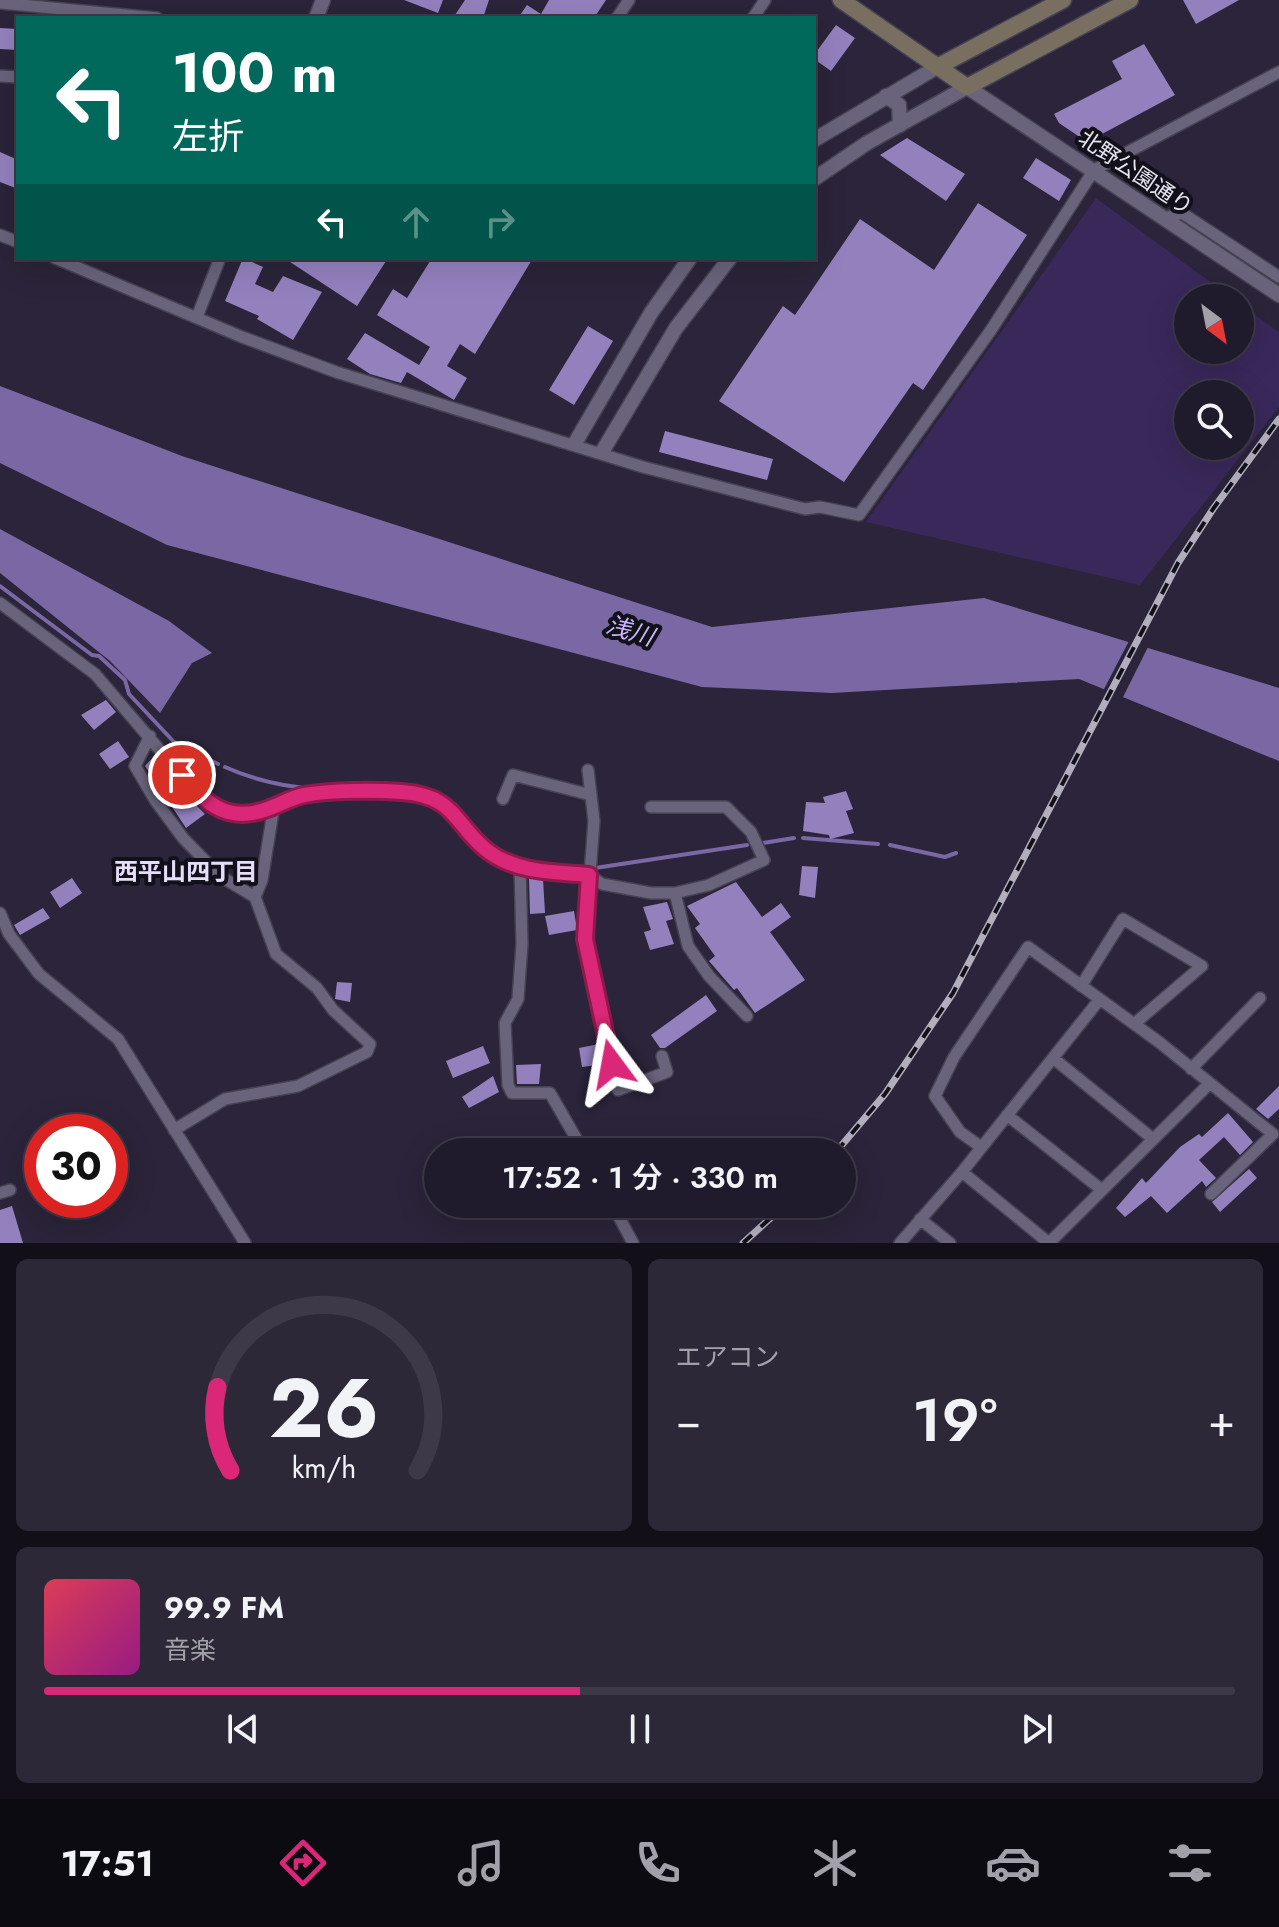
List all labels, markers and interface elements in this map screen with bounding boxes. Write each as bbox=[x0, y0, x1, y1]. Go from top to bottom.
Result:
text: 100 m bbox=[172, 32, 337, 113]
icon: left bbox=[40, 48, 144, 152]
text: 左折 bbox=[172, 110, 244, 162]
street label: 北野公園通り bbox=[1072, 122, 1200, 222]
icon: left bbox=[310, 200, 354, 244]
icon: ahead bbox=[394, 200, 438, 244]
icon: right bbox=[478, 200, 522, 244]
north arrow bbox=[1174, 284, 1254, 364]
map controls bbox=[1174, 284, 1254, 460]
button: search bbox=[1174, 380, 1254, 460]
water label: 浅川 bbox=[602, 607, 661, 655]
pin bbox=[148, 741, 216, 809]
icon: arrive bbox=[160, 753, 204, 797]
district label: 西平山四丁目 bbox=[114, 854, 258, 889]
position arrow bbox=[570, 1022, 654, 1106]
speed limit sign: 30 bbox=[24, 1114, 128, 1218]
text: 17:52 · 1 分 · 330 m bbox=[502, 1156, 778, 1199]
text: エアコン bbox=[676, 1338, 780, 1376]
text: 26 bbox=[269, 1348, 379, 1468]
text: 19° bbox=[912, 1377, 997, 1464]
text: − bbox=[676, 1389, 701, 1453]
text: + bbox=[1208, 1389, 1235, 1453]
text: km/h bbox=[291, 1447, 356, 1489]
text: 99.9 FM bbox=[164, 1586, 284, 1629]
text: 音楽 bbox=[164, 1631, 216, 1669]
icon: previous bbox=[221, 1707, 265, 1751]
icon: pause bbox=[618, 1707, 662, 1751]
icon: next bbox=[1015, 1707, 1059, 1751]
icon: directions bbox=[275, 1835, 331, 1891]
icon: music bbox=[453, 1835, 509, 1891]
icon: phone bbox=[630, 1835, 686, 1891]
icon: climate bbox=[807, 1835, 863, 1891]
icon: car bbox=[985, 1835, 1041, 1891]
icon: filters bbox=[1162, 1835, 1218, 1891]
text: 17:51 bbox=[61, 1837, 154, 1889]

